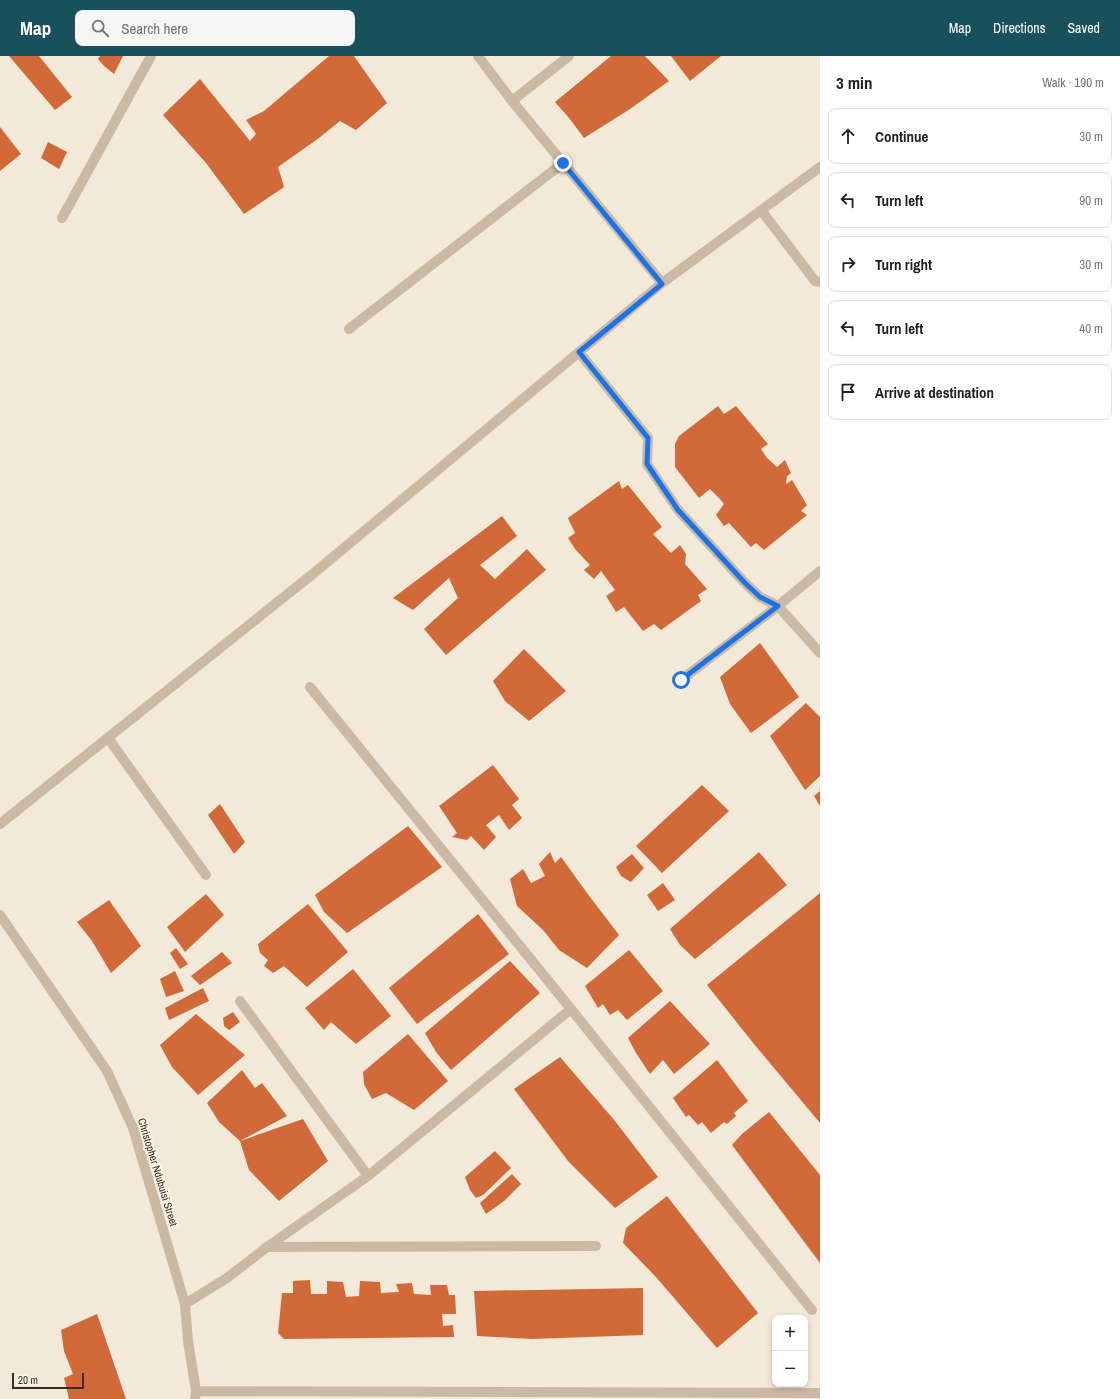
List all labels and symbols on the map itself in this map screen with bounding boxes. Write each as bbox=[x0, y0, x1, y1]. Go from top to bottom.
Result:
route end bbox=[554, 154, 572, 172]
route start bbox=[672, 671, 690, 689]
street label: Christopher Ndubuisi Street bbox=[135, 1116, 181, 1228]
scale bar bbox=[12, 1371, 84, 1390]

